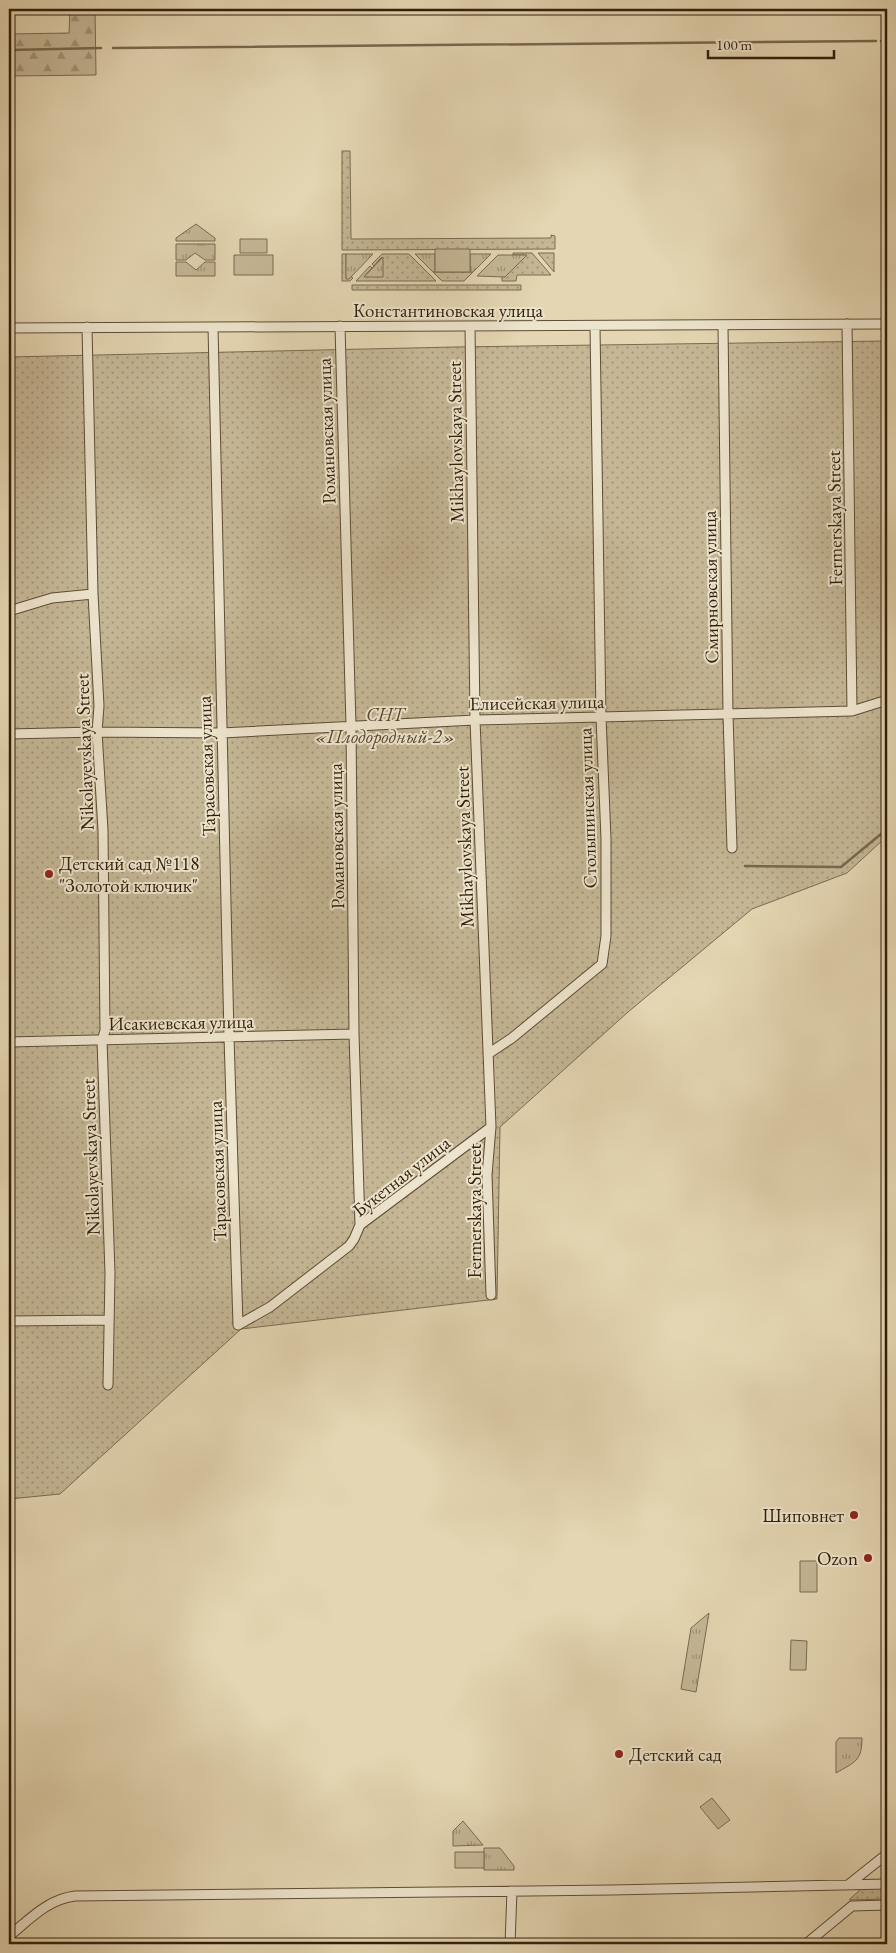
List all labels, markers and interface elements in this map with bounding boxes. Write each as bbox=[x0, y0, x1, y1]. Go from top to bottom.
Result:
scale bar bbox=[708, 28, 835, 60]
text: 100 m bbox=[716, 35, 753, 54]
street label: Константиновская улица bbox=[353, 298, 543, 323]
street label: Романовская улица bbox=[311, 357, 342, 504]
street label: Mikhaylovskaya Street bbox=[442, 361, 469, 523]
street label: Fermerskaya Street bbox=[821, 450, 848, 586]
street label: Смирновская улица bbox=[697, 510, 724, 664]
street label: Nikolayevskaya Street bbox=[69, 673, 100, 831]
street label: Елисейская улица bbox=[469, 689, 605, 716]
street label: Тарасовская улица bbox=[192, 695, 221, 837]
park label: СНТ «Плодородный-2» bbox=[315, 702, 455, 749]
street label: Столыпинская улица bbox=[572, 727, 603, 889]
street label: Романовская улица bbox=[323, 762, 350, 909]
street label: Mikhaylovskaya Street bbox=[449, 766, 480, 928]
place label: Детский сад №118 "Золотой ключик" bbox=[59, 851, 199, 898]
marker: Детский сад №118 "Золотой ключик" bbox=[43, 868, 55, 880]
street label: Исакиевская улица bbox=[108, 1009, 254, 1036]
street label: Nikolayevskaya Street bbox=[75, 1078, 106, 1236]
street label: Тарасовская улица bbox=[203, 1100, 232, 1242]
street label: Букетная улица bbox=[347, 1130, 456, 1222]
street label: Fermerskaya Street bbox=[462, 1143, 487, 1279]
place label: Шиповнет bbox=[762, 1503, 844, 1528]
marker: Шиповнет bbox=[848, 1509, 860, 1521]
place label: Ozon bbox=[817, 1546, 858, 1571]
marker: Ozon bbox=[862, 1552, 874, 1564]
place label: Детский сад bbox=[629, 1742, 722, 1767]
marker: Детский сад bbox=[613, 1748, 625, 1760]

